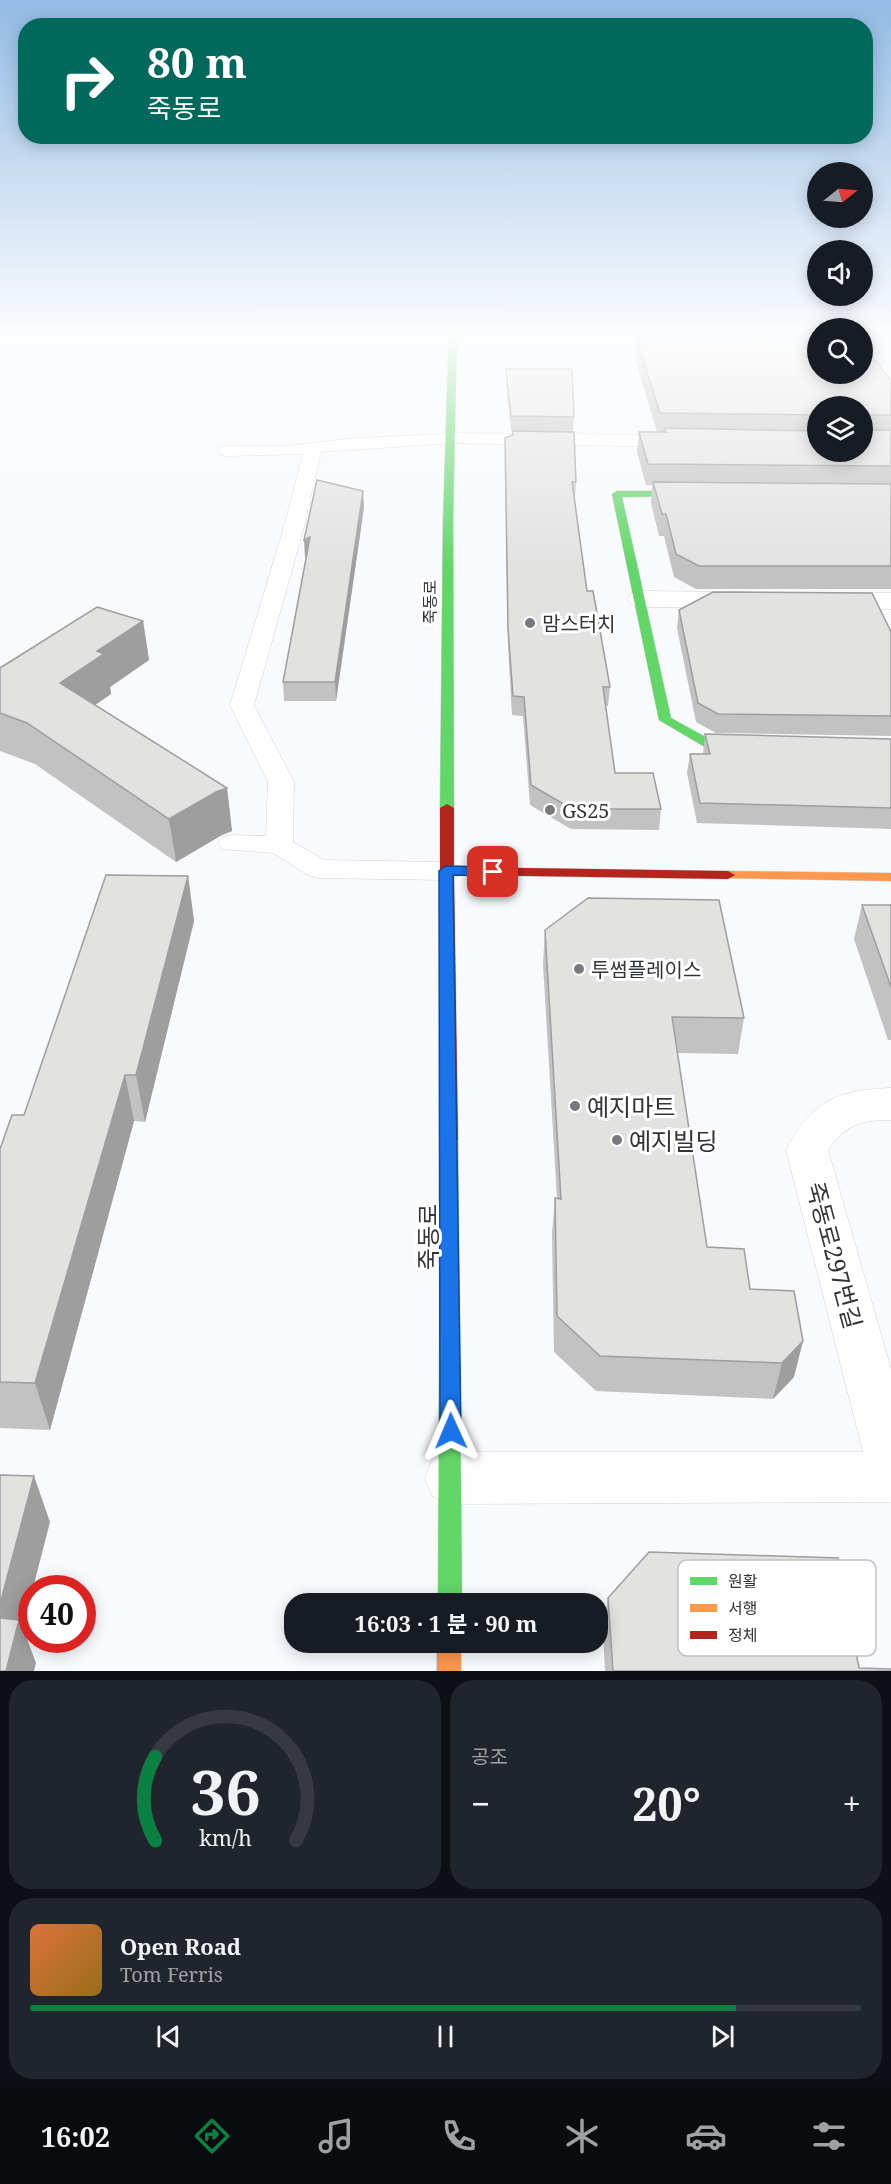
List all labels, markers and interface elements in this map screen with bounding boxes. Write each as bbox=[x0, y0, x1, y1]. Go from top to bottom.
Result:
text: 80 m bbox=[147, 33, 247, 90]
icon: right bbox=[48, 42, 126, 120]
text: 죽동로 bbox=[147, 89, 222, 126]
north arrow bbox=[807, 162, 873, 228]
map controls bbox=[807, 162, 873, 462]
button: sound bbox=[807, 240, 873, 306]
button: search bbox=[807, 318, 873, 384]
button: layers bbox=[807, 396, 873, 462]
street label: 죽동로 bbox=[419, 580, 441, 624]
place label: 맘스터치 bbox=[542, 610, 616, 637]
marker: 맘스터치 bbox=[523, 616, 537, 630]
place label: GS25 bbox=[562, 797, 610, 824]
marker: GS25 bbox=[543, 803, 557, 817]
pin bbox=[467, 846, 518, 897]
icon: arrive bbox=[476, 855, 509, 888]
place label: 투썸플레이스 bbox=[591, 956, 701, 983]
marker: 투썸플레이스 bbox=[572, 962, 586, 976]
place label: 예지마트 bbox=[587, 1090, 675, 1123]
marker: 예지마트 bbox=[568, 1099, 582, 1113]
place label: 예지빌딩 bbox=[629, 1124, 717, 1157]
marker: 예지빌딩 bbox=[610, 1133, 624, 1147]
street label: 죽동로297번길 bbox=[800, 1178, 870, 1332]
street label: 죽동로 bbox=[411, 1204, 444, 1270]
position arrow bbox=[419, 1399, 483, 1463]
legend bbox=[678, 1560, 876, 1656]
text: 원활 bbox=[728, 1570, 758, 1592]
speed limit sign: 40 bbox=[18, 1575, 96, 1653]
text: 서행 bbox=[728, 1597, 757, 1619]
text: 16:03 · 1 분 · 90 m bbox=[355, 1608, 537, 1638]
text: 정체 bbox=[728, 1624, 757, 1646]
text: 공조 bbox=[471, 1743, 508, 1770]
text: 36 bbox=[190, 1748, 260, 1833]
text: 20° bbox=[632, 1773, 701, 1834]
text: − bbox=[471, 1781, 490, 1826]
text: + bbox=[843, 1781, 861, 1826]
text: km/h bbox=[199, 1824, 252, 1853]
text: Open Road bbox=[120, 1931, 241, 1961]
text: Tom Ferris bbox=[120, 1961, 223, 1988]
icon: previous bbox=[152, 2020, 185, 2053]
icon: pause bbox=[429, 2020, 462, 2053]
icon: next bbox=[706, 2020, 739, 2053]
icon: directions bbox=[191, 2115, 233, 2157]
icon: music bbox=[315, 2115, 357, 2157]
icon: phone bbox=[438, 2115, 480, 2157]
icon: climate bbox=[561, 2115, 603, 2157]
icon: car bbox=[685, 2115, 727, 2157]
icon: filters bbox=[808, 2115, 850, 2157]
text: 16:02 bbox=[41, 2118, 110, 2155]

